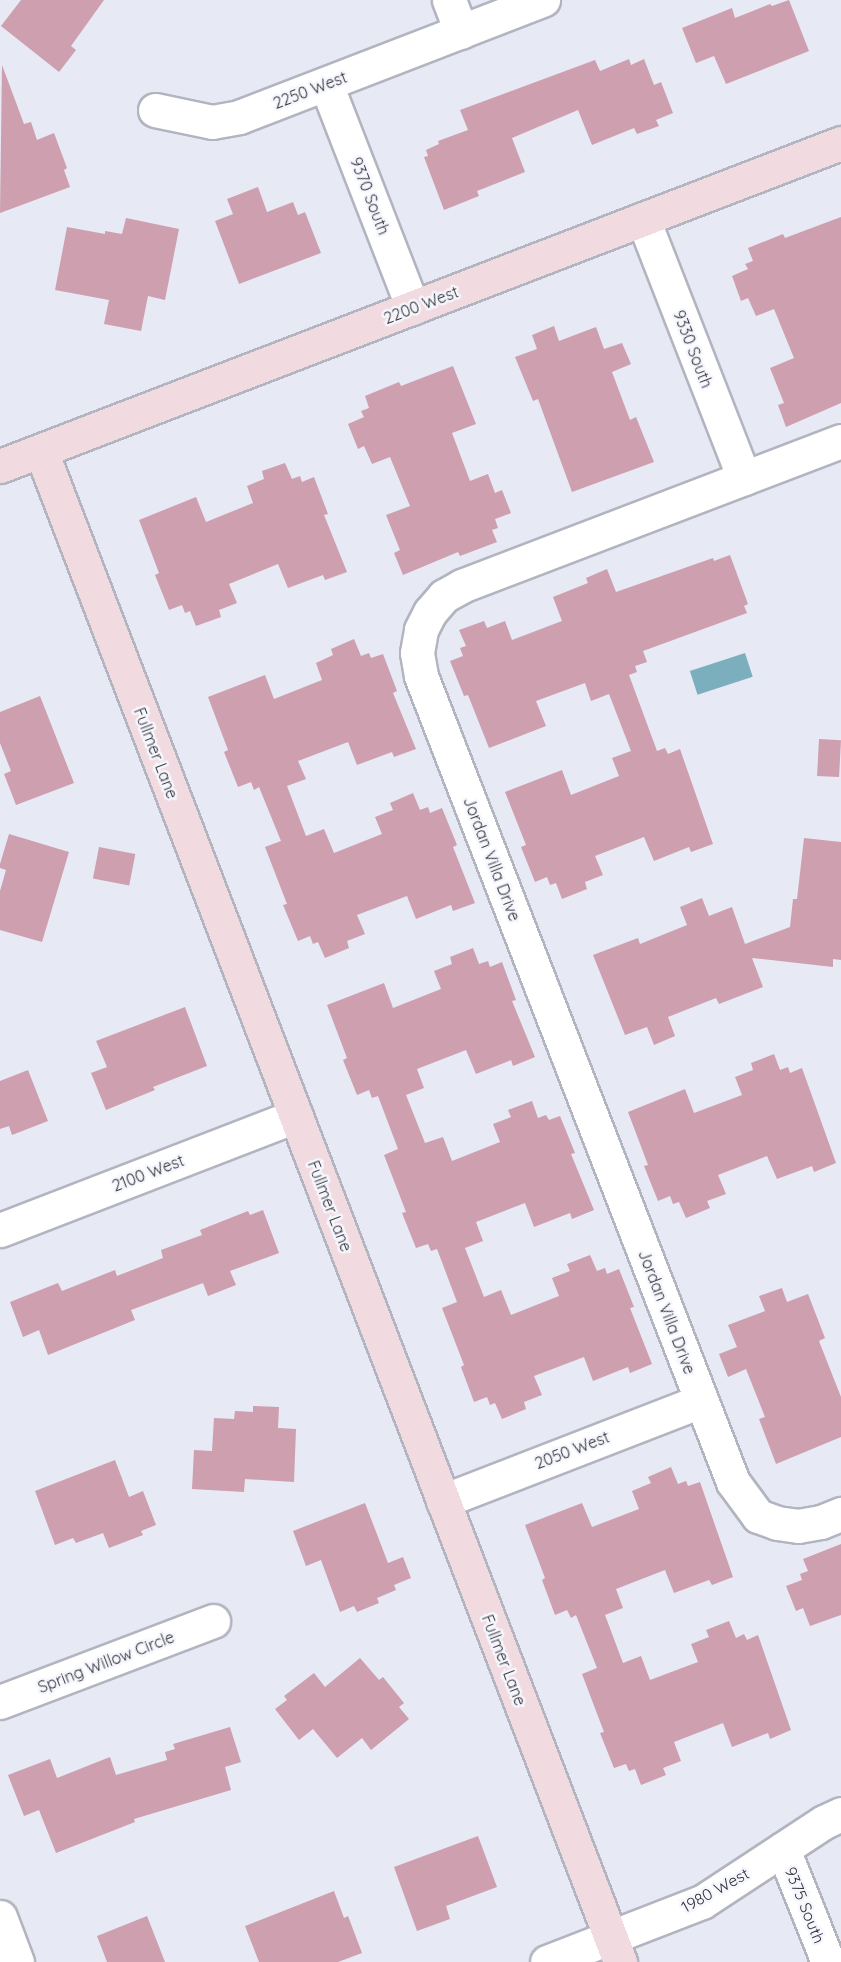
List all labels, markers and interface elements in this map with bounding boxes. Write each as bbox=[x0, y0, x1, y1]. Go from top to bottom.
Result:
street label: 2250 West bbox=[270, 67, 350, 113]
street label: 9370 South bbox=[346, 154, 394, 238]
street label: 2200 West bbox=[381, 282, 461, 328]
street label: 9330 South bbox=[669, 307, 717, 391]
street label: Fullmer Lane bbox=[130, 705, 182, 801]
street label: Jordan Villa Drive bbox=[459, 794, 525, 924]
street label: 2100 West bbox=[109, 1151, 187, 1195]
street label: Fullmer Lane bbox=[304, 1158, 356, 1254]
street label: Jordan Villa Drive bbox=[634, 1247, 700, 1377]
street label: 2050 West bbox=[532, 1427, 612, 1473]
street label: Fullmer Lane bbox=[478, 1612, 530, 1708]
street label: Spring Willow Circle bbox=[35, 1627, 177, 1697]
street label: 1980 West bbox=[678, 1864, 752, 1916]
street label: 9375 South bbox=[781, 1864, 829, 1946]

